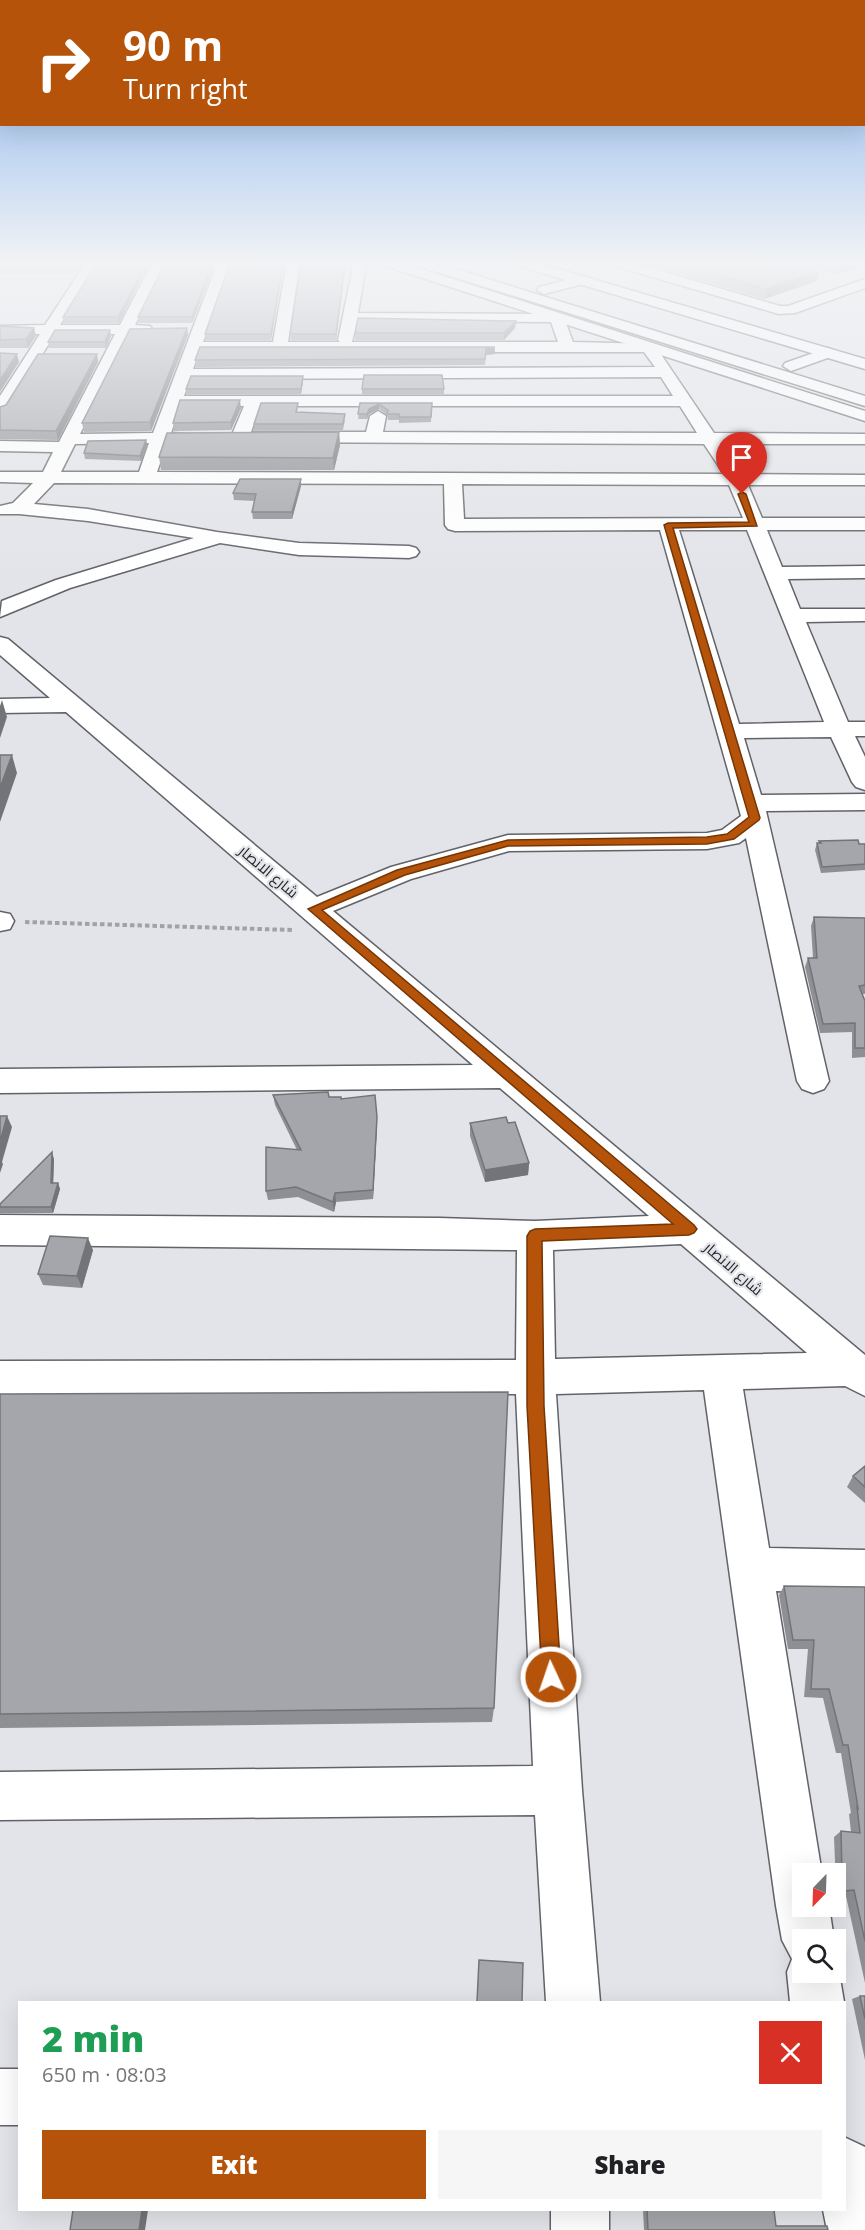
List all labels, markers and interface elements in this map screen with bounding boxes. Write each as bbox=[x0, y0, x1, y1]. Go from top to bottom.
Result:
text: 90 m bbox=[123, 16, 223, 73]
icon: right bbox=[24, 24, 102, 102]
text: Turn right bbox=[123, 70, 248, 107]
pin bbox=[716, 432, 767, 494]
icon: arrive bbox=[725, 441, 758, 474]
street label: شارع الانصار bbox=[233, 840, 303, 903]
street label: شارع الانصار bbox=[698, 1236, 768, 1301]
position arrow bbox=[519, 1645, 583, 1709]
north arrow bbox=[792, 1863, 846, 1917]
map controls bbox=[792, 1863, 846, 1983]
button: search bbox=[792, 1929, 846, 1983]
text: 2 min bbox=[42, 2014, 144, 2063]
button: close bbox=[759, 2021, 822, 2084]
text: 650 m · 08:03 bbox=[42, 2061, 167, 2088]
button: Exit bbox=[42, 2130, 426, 2199]
button: Share bbox=[438, 2130, 822, 2199]

